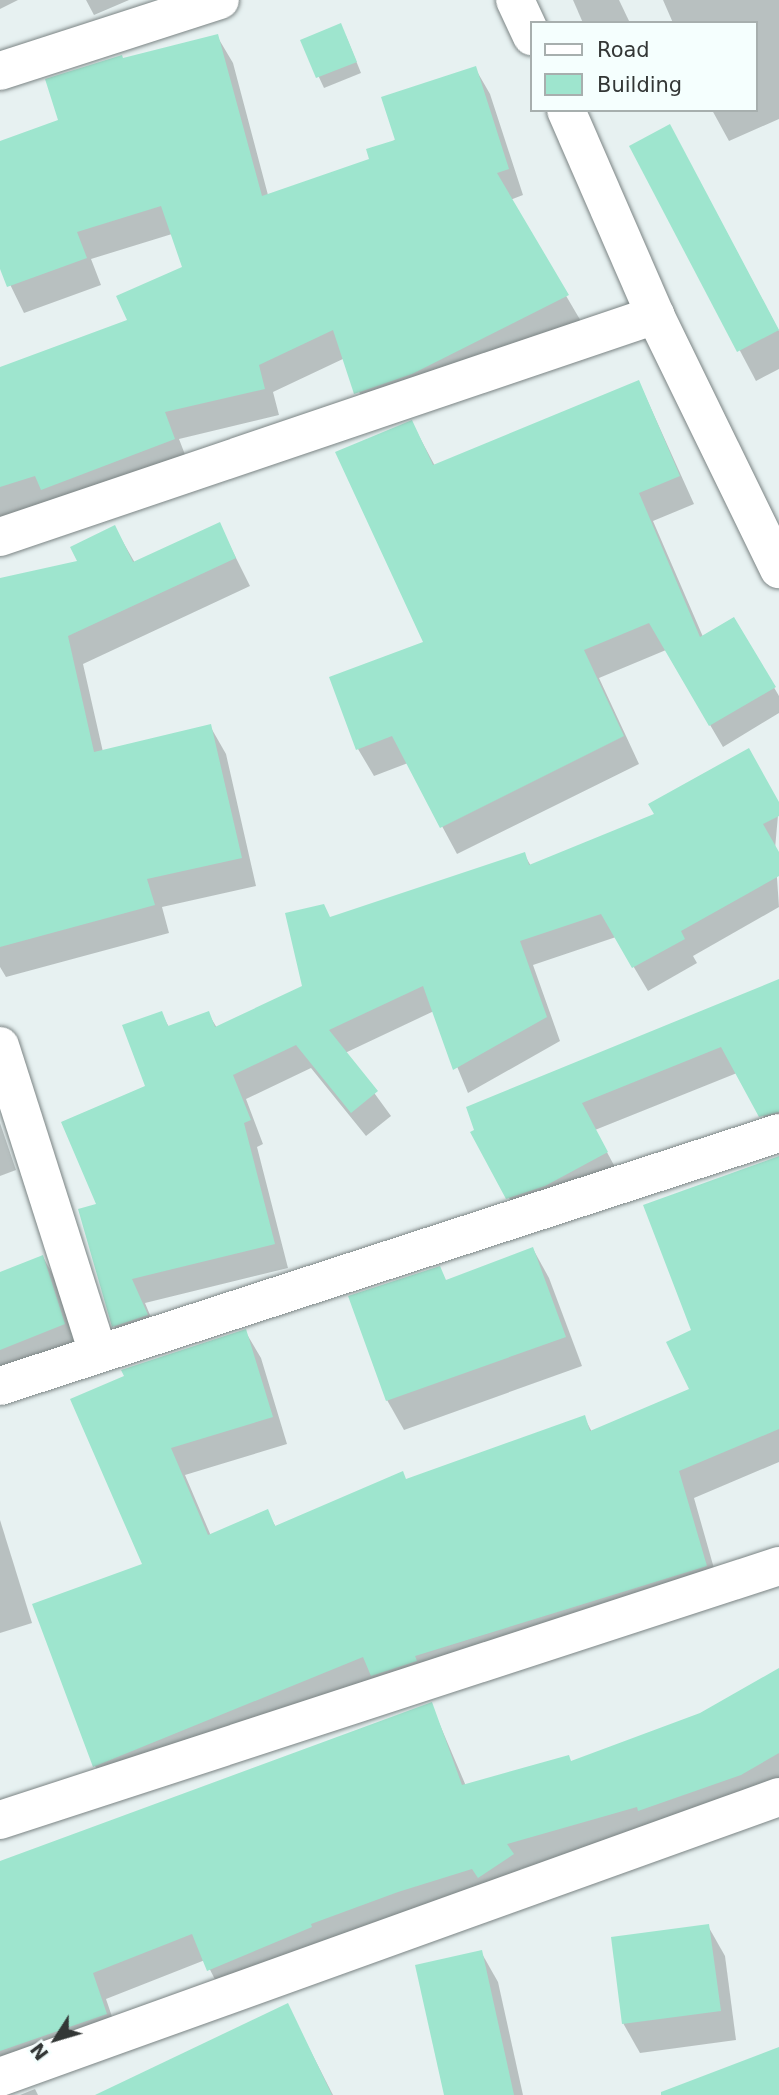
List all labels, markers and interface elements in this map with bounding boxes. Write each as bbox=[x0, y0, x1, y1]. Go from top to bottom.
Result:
legend bbox=[530, 21, 758, 112]
text: Road bbox=[597, 38, 650, 62]
text: Building bbox=[597, 73, 682, 97]
north arrow bbox=[21, 2004, 91, 2074]
text: N bbox=[26, 2039, 53, 2065]

